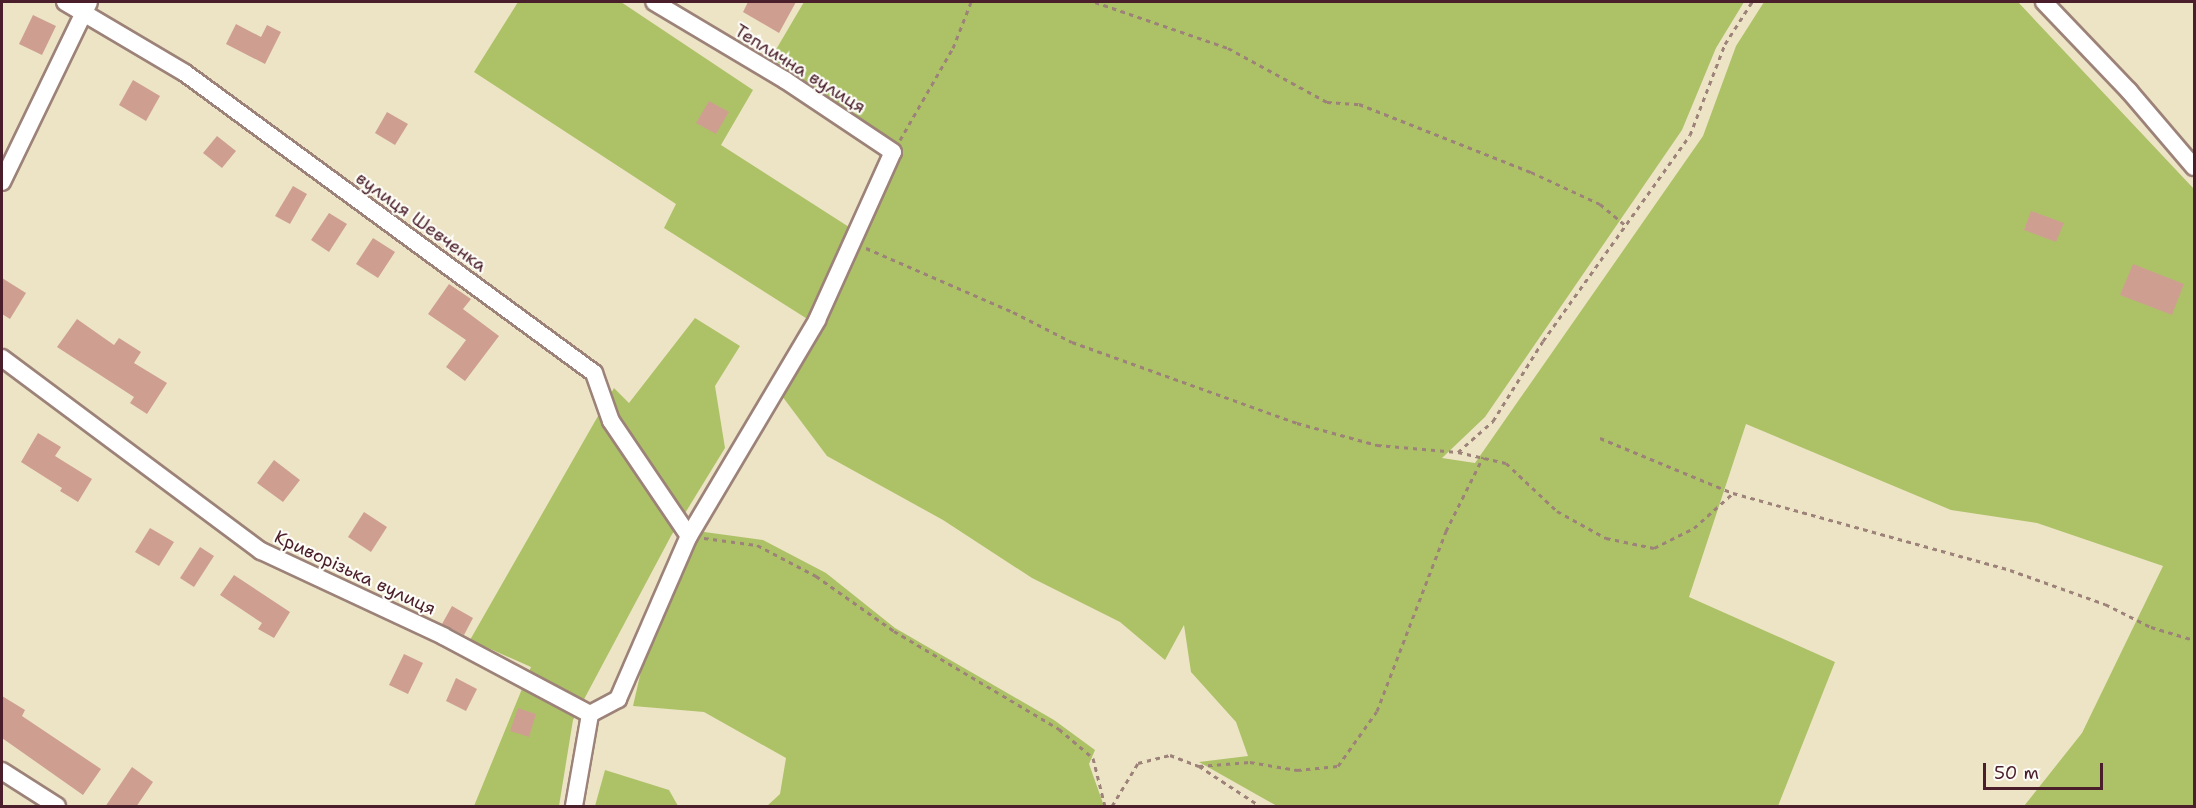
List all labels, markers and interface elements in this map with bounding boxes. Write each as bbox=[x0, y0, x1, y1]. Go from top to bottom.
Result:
street label: Теплична вулиця bbox=[730, 20, 870, 118]
street label: вулиця Шевченка bbox=[351, 167, 491, 277]
street label: Криворізька вулиця bbox=[271, 526, 439, 620]
scale bar bbox=[1986, 751, 2106, 789]
text: 50 m bbox=[1994, 761, 2039, 785]

